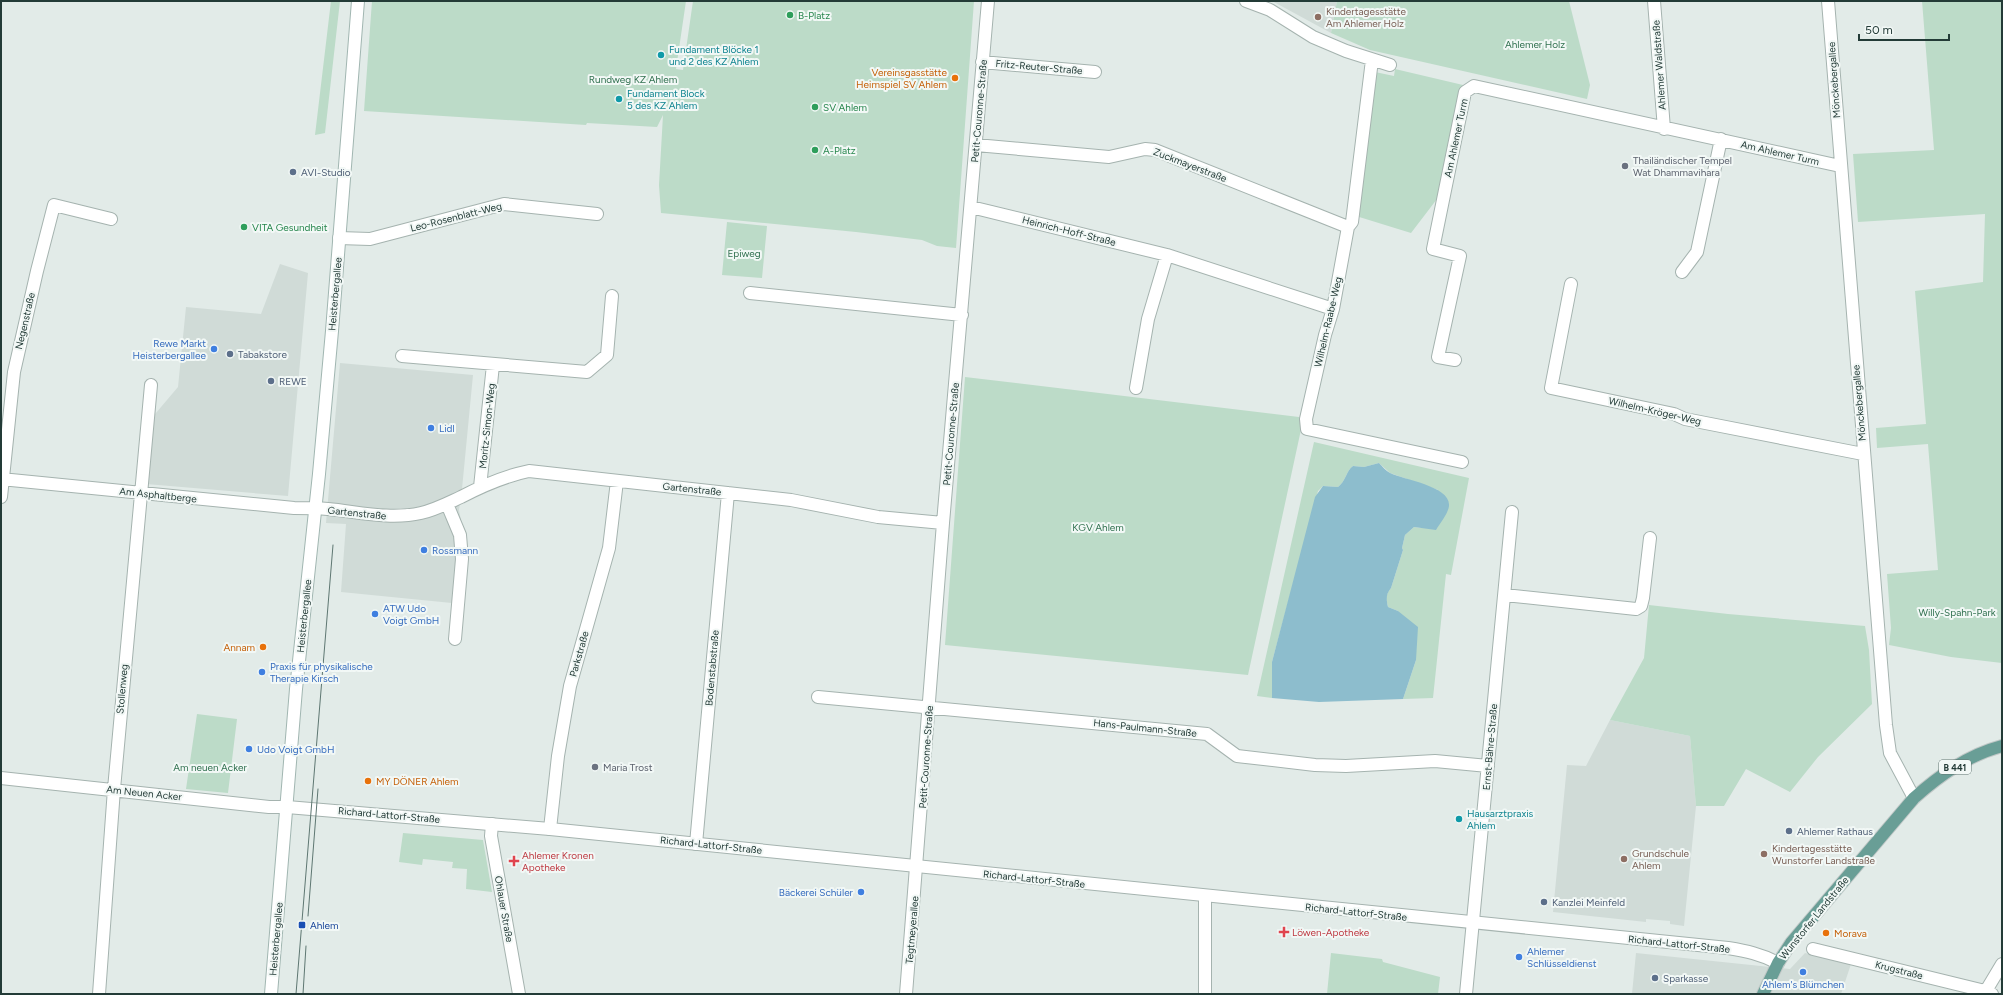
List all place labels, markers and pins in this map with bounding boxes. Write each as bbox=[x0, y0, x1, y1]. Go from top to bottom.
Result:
place label: Kindertagesstätte Am Ahlemer Holz bbox=[1326, 5, 1407, 30]
place label: B-Platz bbox=[798, 9, 830, 22]
marker: B-Platz bbox=[785, 10, 795, 20]
marker: Kindertagesstätte Am Ahlemer Holz bbox=[1313, 12, 1323, 22]
place label: Fundament Blöcke 1 und 2 des KZ Ahlem bbox=[669, 43, 759, 68]
marker: Fundament Blöcke 1 und 2 des KZ Ahlem bbox=[656, 50, 666, 60]
place label: Vereinsgasstätte Heimspiel SV Ahlem bbox=[856, 66, 948, 91]
marker: Vereinsgasstätte Heimspiel SV Ahlem bbox=[950, 73, 960, 83]
place label: Fundament Block 5 des KZ Ahlem bbox=[627, 87, 705, 112]
marker: Fundament Block 5 des KZ Ahlem bbox=[614, 94, 624, 104]
place label: SV Ahlem bbox=[823, 101, 867, 114]
marker: SV Ahlem bbox=[810, 102, 820, 112]
place label: A-Platz bbox=[823, 144, 856, 157]
marker: A-Platz bbox=[810, 145, 820, 155]
place label: Thailändischer Tempel Wat Dhammavihara bbox=[1633, 154, 1732, 179]
marker: Thailändischer Tempel Wat Dhammavihara bbox=[1620, 161, 1630, 171]
place label: AVI-Studio bbox=[301, 166, 351, 179]
marker: AVI-Studio bbox=[288, 167, 298, 177]
place label: VITA Gesundheit bbox=[252, 221, 328, 234]
marker: VITA Gesundheit bbox=[239, 222, 249, 232]
place label: Rewe Markt Heisterbergallee bbox=[132, 337, 207, 362]
marker: Rewe Markt Heisterbergallee bbox=[209, 344, 219, 354]
place label: Tabakstore bbox=[238, 348, 287, 361]
marker: Tabakstore bbox=[225, 349, 235, 359]
place label: REWE bbox=[279, 375, 307, 388]
marker: REWE bbox=[266, 376, 276, 386]
place label: Lidl bbox=[439, 422, 455, 435]
marker: Lidl bbox=[426, 423, 436, 433]
place label: Rossmann bbox=[432, 544, 479, 557]
marker: Rossmann bbox=[419, 545, 429, 555]
place label: ATW Udo Voigt GmbH bbox=[383, 602, 439, 627]
marker: ATW Udo Voigt GmbH bbox=[370, 609, 380, 619]
place label: Annam bbox=[223, 641, 255, 654]
marker: Annam bbox=[258, 642, 268, 652]
place label: Praxis für physikalische Therapie Kirsch bbox=[270, 660, 373, 685]
marker: Praxis für physikalische Therapie Kirsch bbox=[257, 667, 267, 677]
place label: Udo Voigt GmbH bbox=[257, 743, 334, 756]
marker: Udo Voigt GmbH bbox=[244, 744, 254, 754]
place label: Maria Trost bbox=[603, 761, 653, 774]
marker: Maria Trost bbox=[590, 762, 600, 772]
place label: MY DÖNER Ahlem bbox=[376, 775, 459, 788]
marker: MY DÖNER Ahlem bbox=[363, 776, 373, 786]
place label: Hausarztpraxis Ahlem bbox=[1467, 807, 1533, 832]
marker: Hausarztpraxis Ahlem bbox=[1454, 814, 1464, 824]
place label: Ahlemer Rathaus bbox=[1797, 825, 1873, 838]
marker: Ahlemer Rathaus bbox=[1784, 826, 1794, 836]
place label: Kindertagesstätte Wunstorfer Landstraße bbox=[1772, 842, 1876, 867]
place label: Grundschule Ahlem bbox=[1632, 847, 1689, 872]
place label: Ahlemer Kronen Apotheke bbox=[522, 849, 594, 874]
marker: Kindertagesstätte Wunstorfer Landstraße bbox=[1759, 849, 1769, 859]
marker: Grundschule Ahlem bbox=[1619, 854, 1629, 864]
marker: Ahlemer Kronen Apotheke bbox=[509, 856, 519, 866]
place label: Bäckerei Schüler bbox=[779, 886, 854, 899]
marker: Bäckerei Schüler bbox=[856, 887, 866, 897]
place label: Kanzlei Meinfeld bbox=[1552, 896, 1625, 909]
marker: Kanzlei Meinfeld bbox=[1539, 897, 1549, 907]
place label: Ahlem bbox=[310, 919, 339, 932]
marker: Ahlem bbox=[297, 920, 307, 930]
place label: Löwen-Apotheke bbox=[1292, 926, 1370, 939]
marker: Löwen-Apotheke bbox=[1279, 927, 1289, 937]
place label: Morava bbox=[1834, 927, 1867, 940]
marker: Morava bbox=[1821, 928, 1831, 938]
place label: Ahlemer Schlüsseldienst bbox=[1527, 945, 1597, 970]
marker: Ahlemer Schlüsseldienst bbox=[1514, 952, 1524, 962]
marker: Ahlem's Blümchen bbox=[1798, 967, 1808, 977]
place label: Sparkasse bbox=[1663, 972, 1709, 985]
marker: Sparkasse bbox=[1650, 973, 1660, 983]
place label: Ahlem's Blümchen bbox=[1762, 978, 1844, 991]

